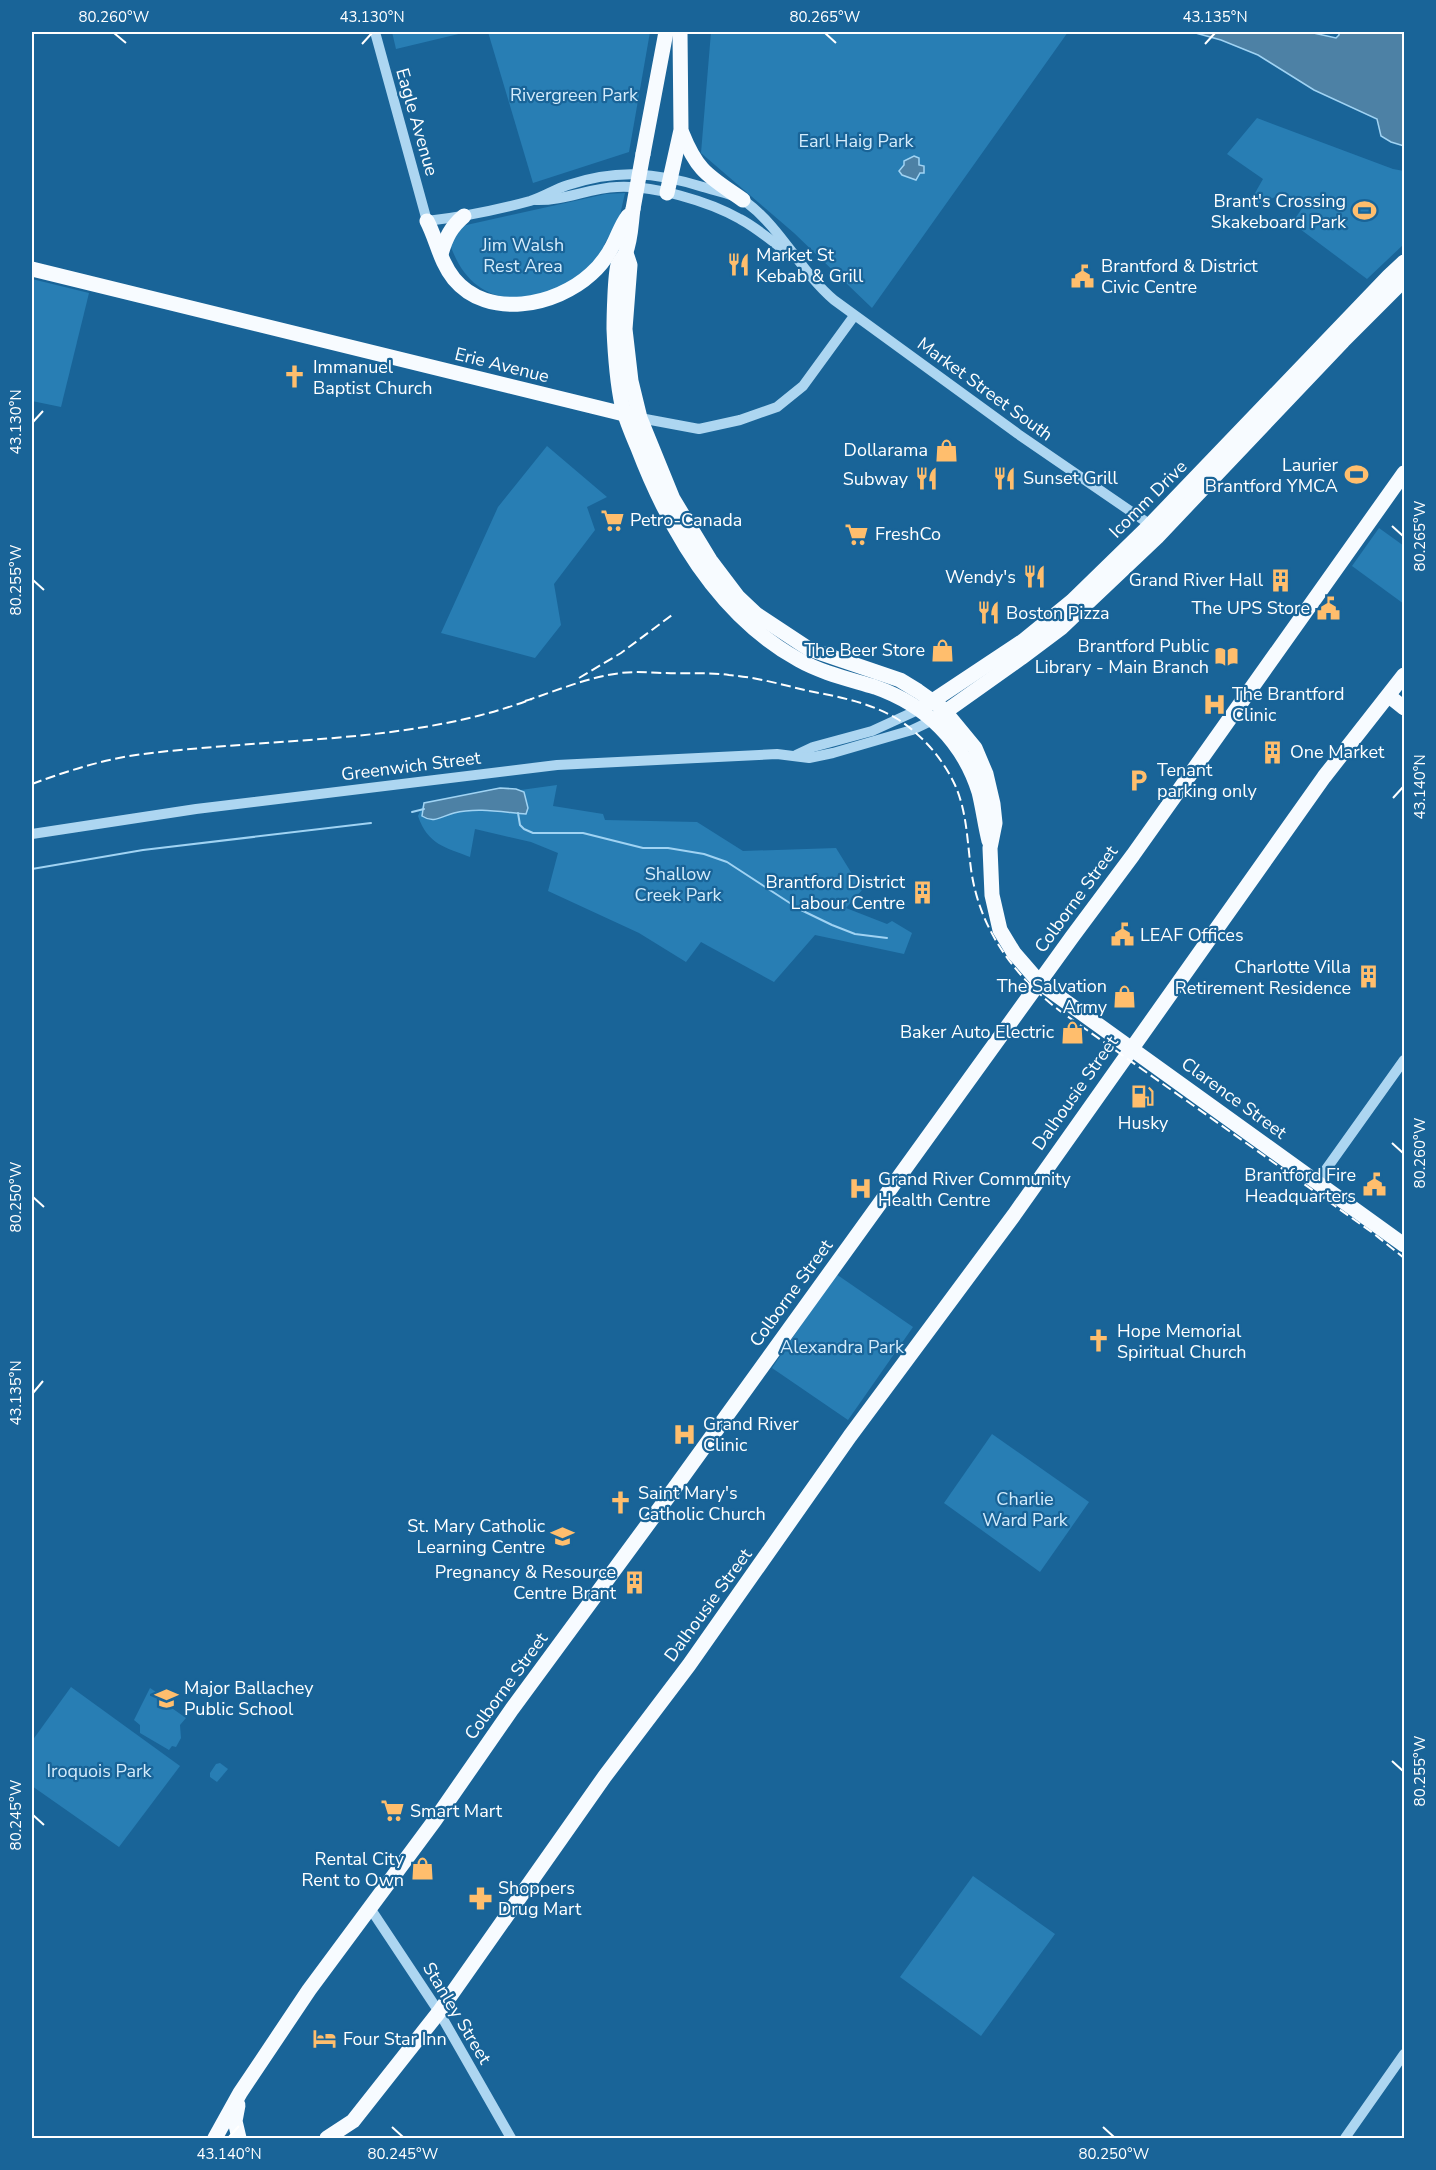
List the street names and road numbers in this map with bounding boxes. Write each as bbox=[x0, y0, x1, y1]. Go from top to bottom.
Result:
street label: Eagle Avenue bbox=[390, 65, 444, 179]
street label: Market Street South bbox=[912, 332, 1058, 446]
street label: Erie Avenue bbox=[452, 342, 552, 388]
street label: Icomm Drive bbox=[1104, 455, 1192, 543]
street label: Greenwich Street bbox=[340, 745, 483, 786]
street label: Colborne Street bbox=[1029, 840, 1124, 958]
street label: Dalhousie Street bbox=[1027, 1030, 1124, 1155]
street label: Clarence Street bbox=[1177, 1052, 1292, 1145]
street label: Colborne Street bbox=[744, 1234, 839, 1352]
street label: Dalhousie Street bbox=[659, 1543, 758, 1667]
street label: Colborne Street bbox=[459, 1627, 554, 1745]
street label: Stanley Street bbox=[417, 1958, 497, 2069]

